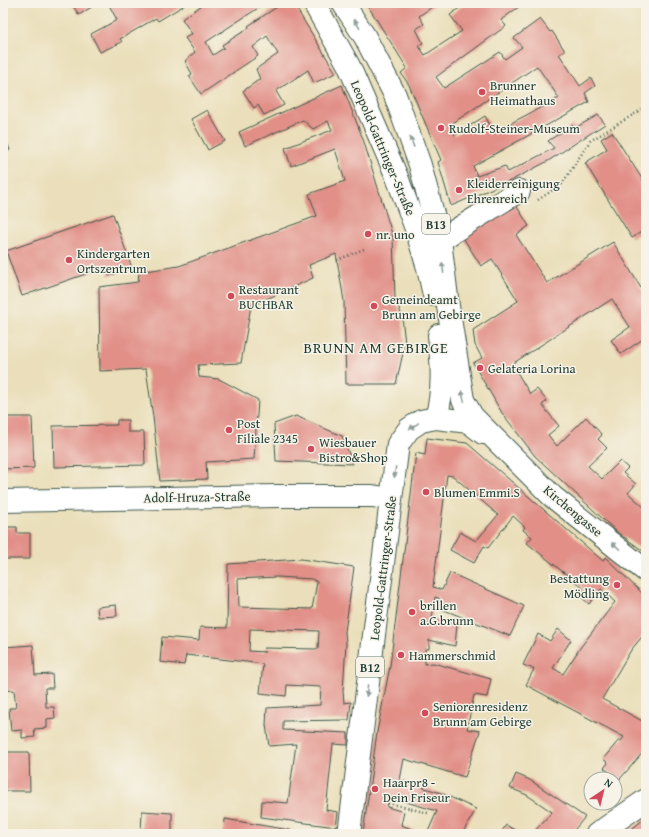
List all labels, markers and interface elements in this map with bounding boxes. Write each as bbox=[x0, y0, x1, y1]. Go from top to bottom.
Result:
one-way arrow bbox=[353, 19, 361, 30]
place label: Brunner Heimathaus bbox=[490, 76, 555, 110]
street label: Leopold-Gattringer-Straße bbox=[346, 77, 420, 219]
marker: Brunner Heimathaus bbox=[477, 87, 487, 97]
place label: Rudolf-Steiner-Museum bbox=[449, 119, 580, 138]
marker: Rudolf-Steiner-Museum bbox=[436, 123, 446, 133]
one-way arrow bbox=[408, 135, 414, 147]
place label: Kleiderreinigung Ehrenreich bbox=[467, 174, 560, 208]
marker: Kleiderreinigung Ehrenreich bbox=[454, 185, 464, 195]
road number: B13 bbox=[422, 214, 450, 234]
place label: nr. uno bbox=[376, 225, 415, 244]
marker: nr. uno bbox=[363, 229, 373, 239]
place label: Kindergarten Ortszentrum bbox=[77, 244, 151, 278]
marker: Kindergarten Ortszentrum bbox=[64, 255, 74, 265]
one-way arrow bbox=[440, 262, 446, 274]
place label: Restaurant BUCHBAR bbox=[239, 280, 299, 314]
place label: Gemeindeamt Brunn am Gebirge bbox=[382, 290, 481, 324]
marker: Restaurant BUCHBAR bbox=[226, 291, 236, 301]
marker: Gemeindeamt Brunn am Gebirge bbox=[369, 301, 379, 311]
district label: BRUNN AM GEBIRGE bbox=[303, 337, 449, 358]
place label: Gelateria Lorina bbox=[488, 359, 577, 378]
marker: Gelateria Lorina bbox=[475, 363, 485, 373]
one-way arrow bbox=[460, 390, 466, 402]
place label: Post Filiale 2345 bbox=[237, 414, 298, 448]
one-way arrow bbox=[408, 422, 419, 430]
marker: Post Filiale 2345 bbox=[224, 425, 234, 435]
place label: Wiesbauer Bistro&Shop bbox=[319, 433, 388, 467]
marker: Wiesbauer Bistro&Shop bbox=[306, 444, 316, 454]
one-way arrow bbox=[391, 466, 398, 478]
street label: Kirchengasse bbox=[539, 481, 607, 541]
place label: Blumen Emmi.S bbox=[434, 483, 520, 502]
street label: Adolf-Hruza-Straße bbox=[143, 487, 251, 507]
marker: Blumen Emmi.S bbox=[421, 487, 431, 497]
street label: Leopold-Gattringer-Straße bbox=[365, 495, 401, 641]
one-way arrow bbox=[610, 542, 621, 551]
place label: Bestattung Mödling bbox=[550, 569, 610, 603]
marker: Bestattung Mödling bbox=[612, 580, 622, 590]
place label: brillen a.G.brunn bbox=[420, 596, 475, 630]
marker: brillen a.G.brunn bbox=[407, 607, 417, 617]
place label: Hammerschmid bbox=[409, 646, 496, 665]
marker: Hammerschmid bbox=[396, 650, 406, 660]
road number: B12 bbox=[356, 657, 384, 677]
one-way arrow bbox=[364, 684, 370, 697]
place label: Seniorenresidenz Brunn am Gebirge bbox=[433, 697, 532, 731]
marker: Seniorenresidenz Brunn am Gebirge bbox=[420, 708, 430, 718]
north arrow bbox=[583, 771, 623, 811]
place label: Haarpr8 - Dein Friseur bbox=[383, 773, 450, 807]
text: N bbox=[601, 774, 617, 792]
marker: Haarpr8 - Dein Friseur bbox=[370, 784, 380, 794]

